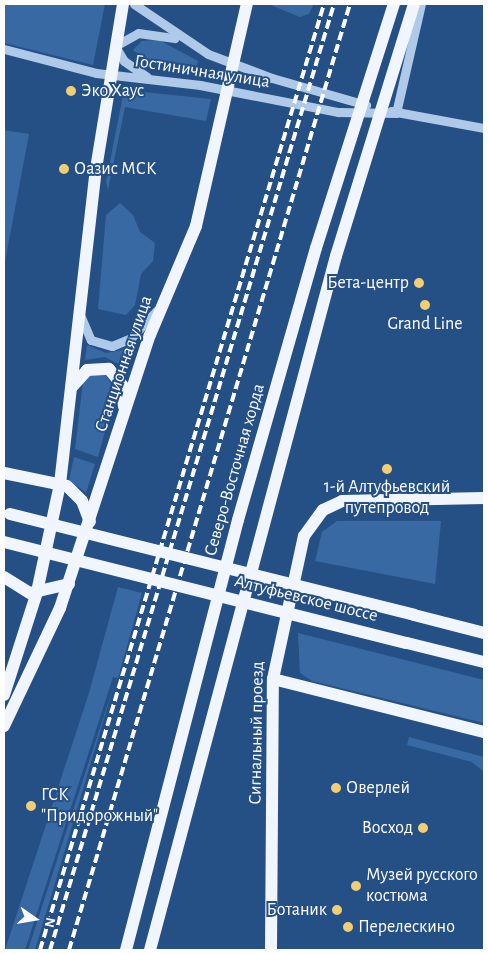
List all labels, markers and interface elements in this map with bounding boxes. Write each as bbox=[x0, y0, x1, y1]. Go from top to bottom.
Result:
street label: Гостиничная улица bbox=[133, 51, 271, 93]
place label: Эко Хаус bbox=[81, 80, 144, 102]
marker: Эко Хаус bbox=[65, 85, 77, 97]
place label: Оазис МСК bbox=[74, 158, 156, 180]
marker: Оазис МСК bbox=[58, 163, 70, 175]
place label: Бета-центр bbox=[327, 272, 409, 294]
marker: Бета-центр bbox=[413, 277, 425, 289]
street label: Станционная улица bbox=[91, 293, 157, 435]
marker: Grand Line bbox=[419, 299, 431, 311]
place label: Grand Line bbox=[387, 313, 463, 335]
street label: Северо-Восточная хорда bbox=[200, 381, 270, 559]
marker: 1-й Алтуфьевский путепровод bbox=[381, 463, 393, 475]
place label: 1-й Алтуфьевский путепровод bbox=[324, 477, 450, 520]
street label: Алтуфьевское шоссе bbox=[232, 571, 380, 627]
street label: Сигнальный проезд bbox=[245, 661, 269, 805]
place label: Оверлей bbox=[346, 777, 410, 799]
marker: Оверлей bbox=[330, 782, 342, 794]
place label: ГСК "Придорожный" bbox=[41, 785, 158, 828]
marker: ГСК "Придорожный" bbox=[25, 800, 37, 812]
place label: Восход bbox=[362, 817, 413, 839]
marker: Восход bbox=[417, 822, 429, 834]
place label: Музей русского костюма bbox=[366, 865, 478, 908]
marker: Музей русского костюма bbox=[350, 880, 362, 892]
north arrow bbox=[10, 894, 60, 944]
place label: Ботаник bbox=[267, 899, 327, 921]
marker: Ботаник bbox=[331, 904, 343, 916]
text: N bbox=[42, 916, 58, 929]
place label: Перелескино bbox=[358, 916, 455, 938]
marker: Перелескино bbox=[342, 921, 354, 933]

